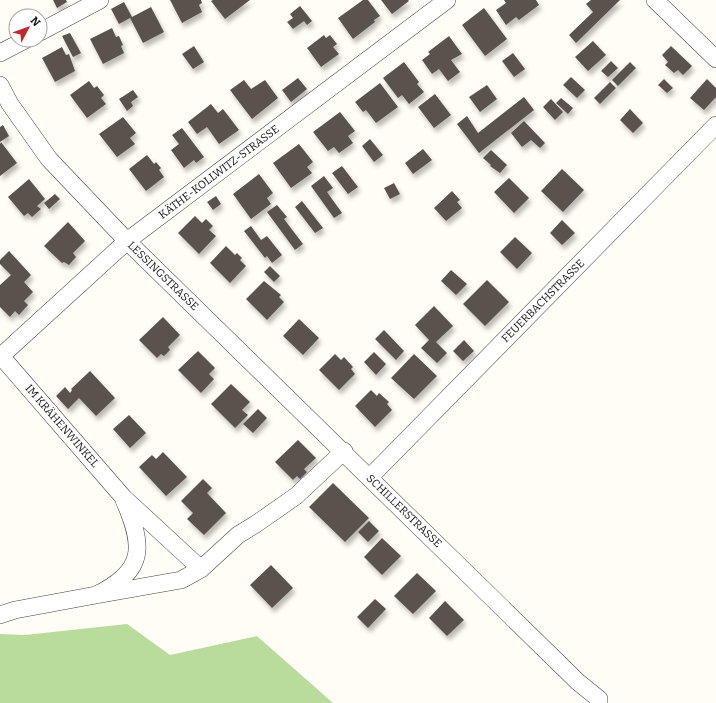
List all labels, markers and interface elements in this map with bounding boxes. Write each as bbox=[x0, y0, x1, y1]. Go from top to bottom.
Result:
north arrow bbox=[8, 8, 48, 48]
text: N bbox=[27, 14, 43, 30]
street label: KÄTHE-KOLLWITZ-STRASSE bbox=[156, 122, 282, 222]
street label: LESSINGSTRASSE bbox=[125, 239, 201, 313]
street label: FEUERBACHSTRASSE bbox=[499, 257, 587, 345]
street label: IM KRÄHENWINKEL bbox=[22, 382, 102, 470]
street label: SCHILLERSTRASSE bbox=[364, 472, 444, 550]

